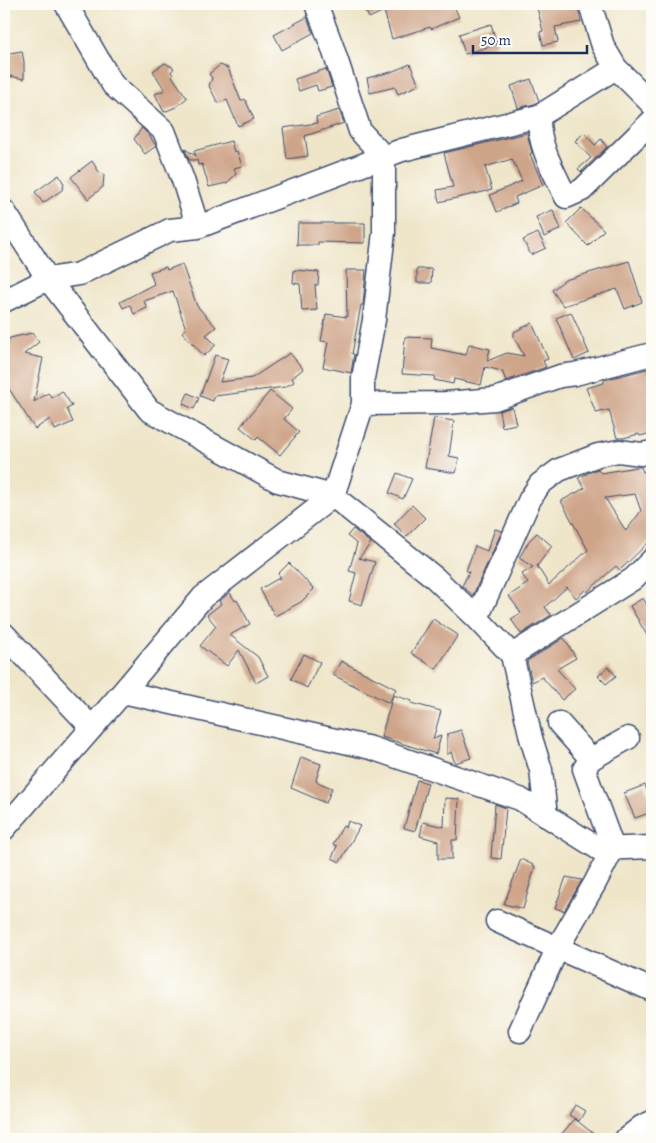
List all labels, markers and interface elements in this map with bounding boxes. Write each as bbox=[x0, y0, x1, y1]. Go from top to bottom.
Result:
scale bar bbox=[473, 22, 587, 54]
text: 50 m bbox=[481, 30, 511, 50]

